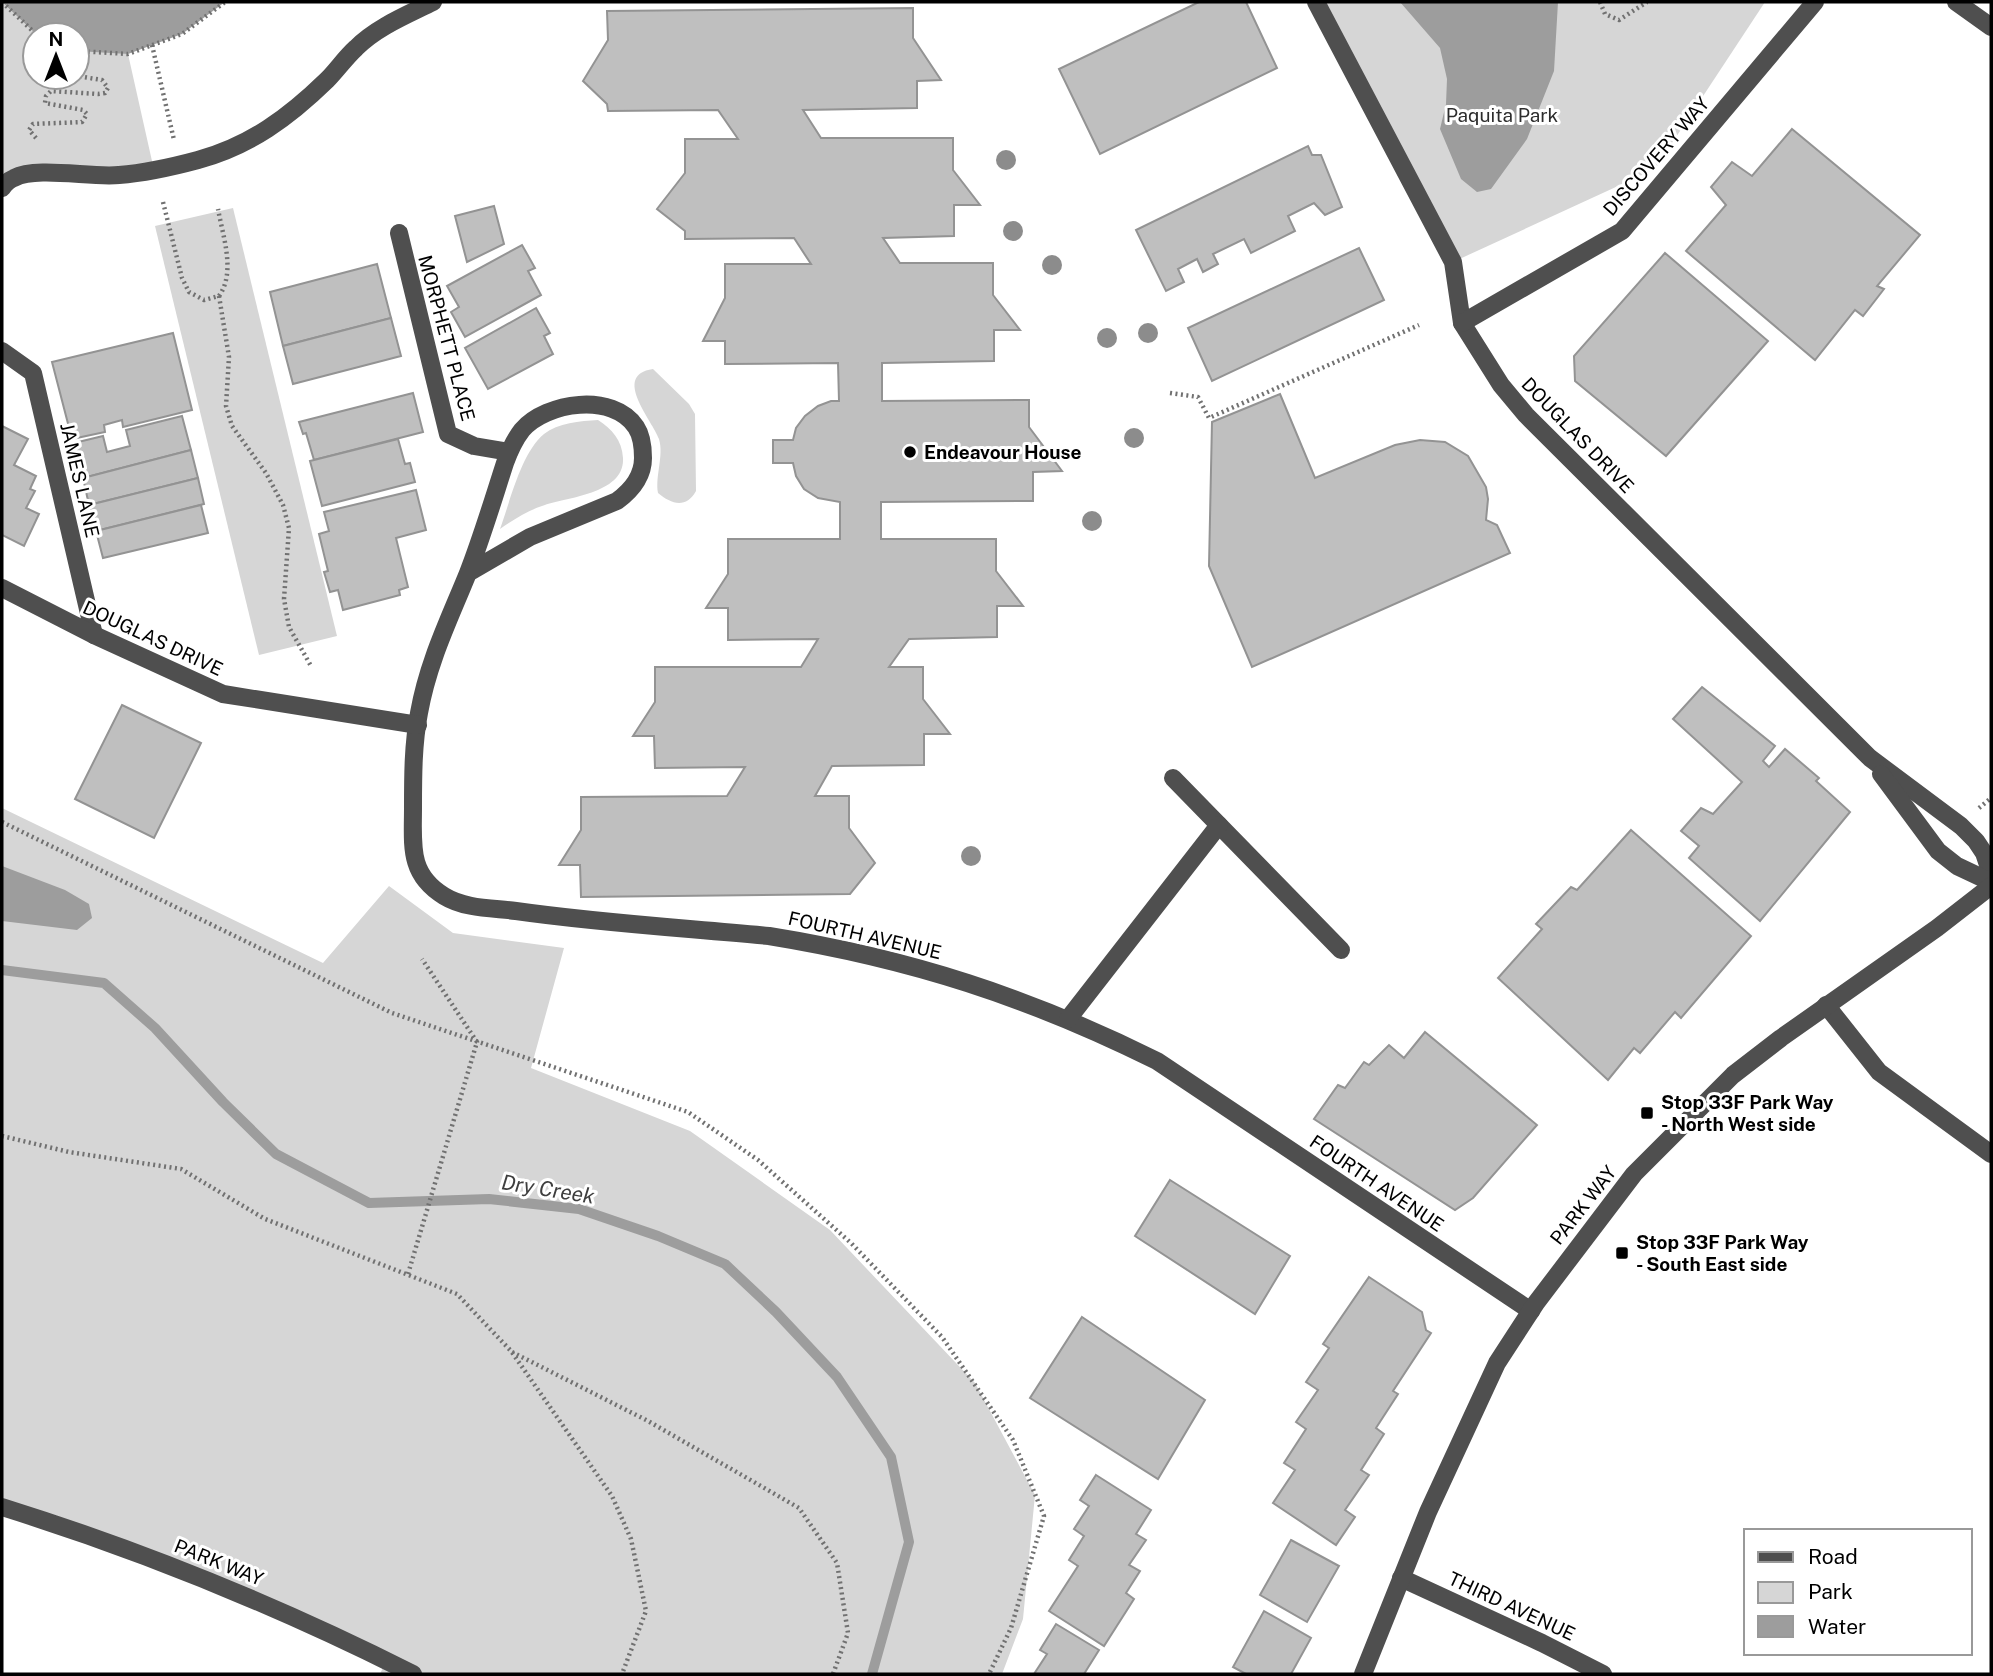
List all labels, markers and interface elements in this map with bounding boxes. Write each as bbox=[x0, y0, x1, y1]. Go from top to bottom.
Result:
north arrow bbox=[21, 21, 91, 91]
text: N bbox=[49, 28, 63, 50]
street label: DISCOVERY WAY bbox=[1598, 92, 1714, 220]
park label: Paquita Park bbox=[1446, 104, 1559, 126]
street label: MORPHETT PLACE bbox=[414, 253, 480, 423]
street label: DOUGLAS DRIVE bbox=[1517, 373, 1639, 497]
street label: JAMES LANE bbox=[56, 420, 104, 540]
place label: Endeavour House bbox=[924, 441, 1082, 463]
marker: Endeavour House bbox=[902, 444, 918, 460]
street label: DOUGLAS DRIVE bbox=[80, 596, 226, 680]
street label: FOURTH AVENUE bbox=[786, 907, 944, 963]
place label: Stop 33F Park Way - North West side bbox=[1661, 1091, 1834, 1135]
marker: Stop 33F Park Way - North West side bbox=[1639, 1105, 1655, 1121]
street label: FOURTH AVENUE bbox=[1306, 1130, 1448, 1236]
street label: PARK WAY bbox=[1545, 1161, 1621, 1249]
water label: Dry Creek bbox=[500, 1169, 597, 1209]
place label: Stop 33F Park Way - South East side bbox=[1636, 1231, 1809, 1275]
marker: Stop 33F Park Way - South East side bbox=[1614, 1245, 1630, 1261]
legend bbox=[1744, 1529, 1972, 1655]
street label: PARK WAY bbox=[171, 1534, 267, 1590]
text: Road bbox=[1808, 1544, 1858, 1569]
street label: THIRD AVENUE bbox=[1445, 1567, 1579, 1645]
text: Park bbox=[1808, 1579, 1853, 1604]
text: Water bbox=[1808, 1614, 1866, 1639]

